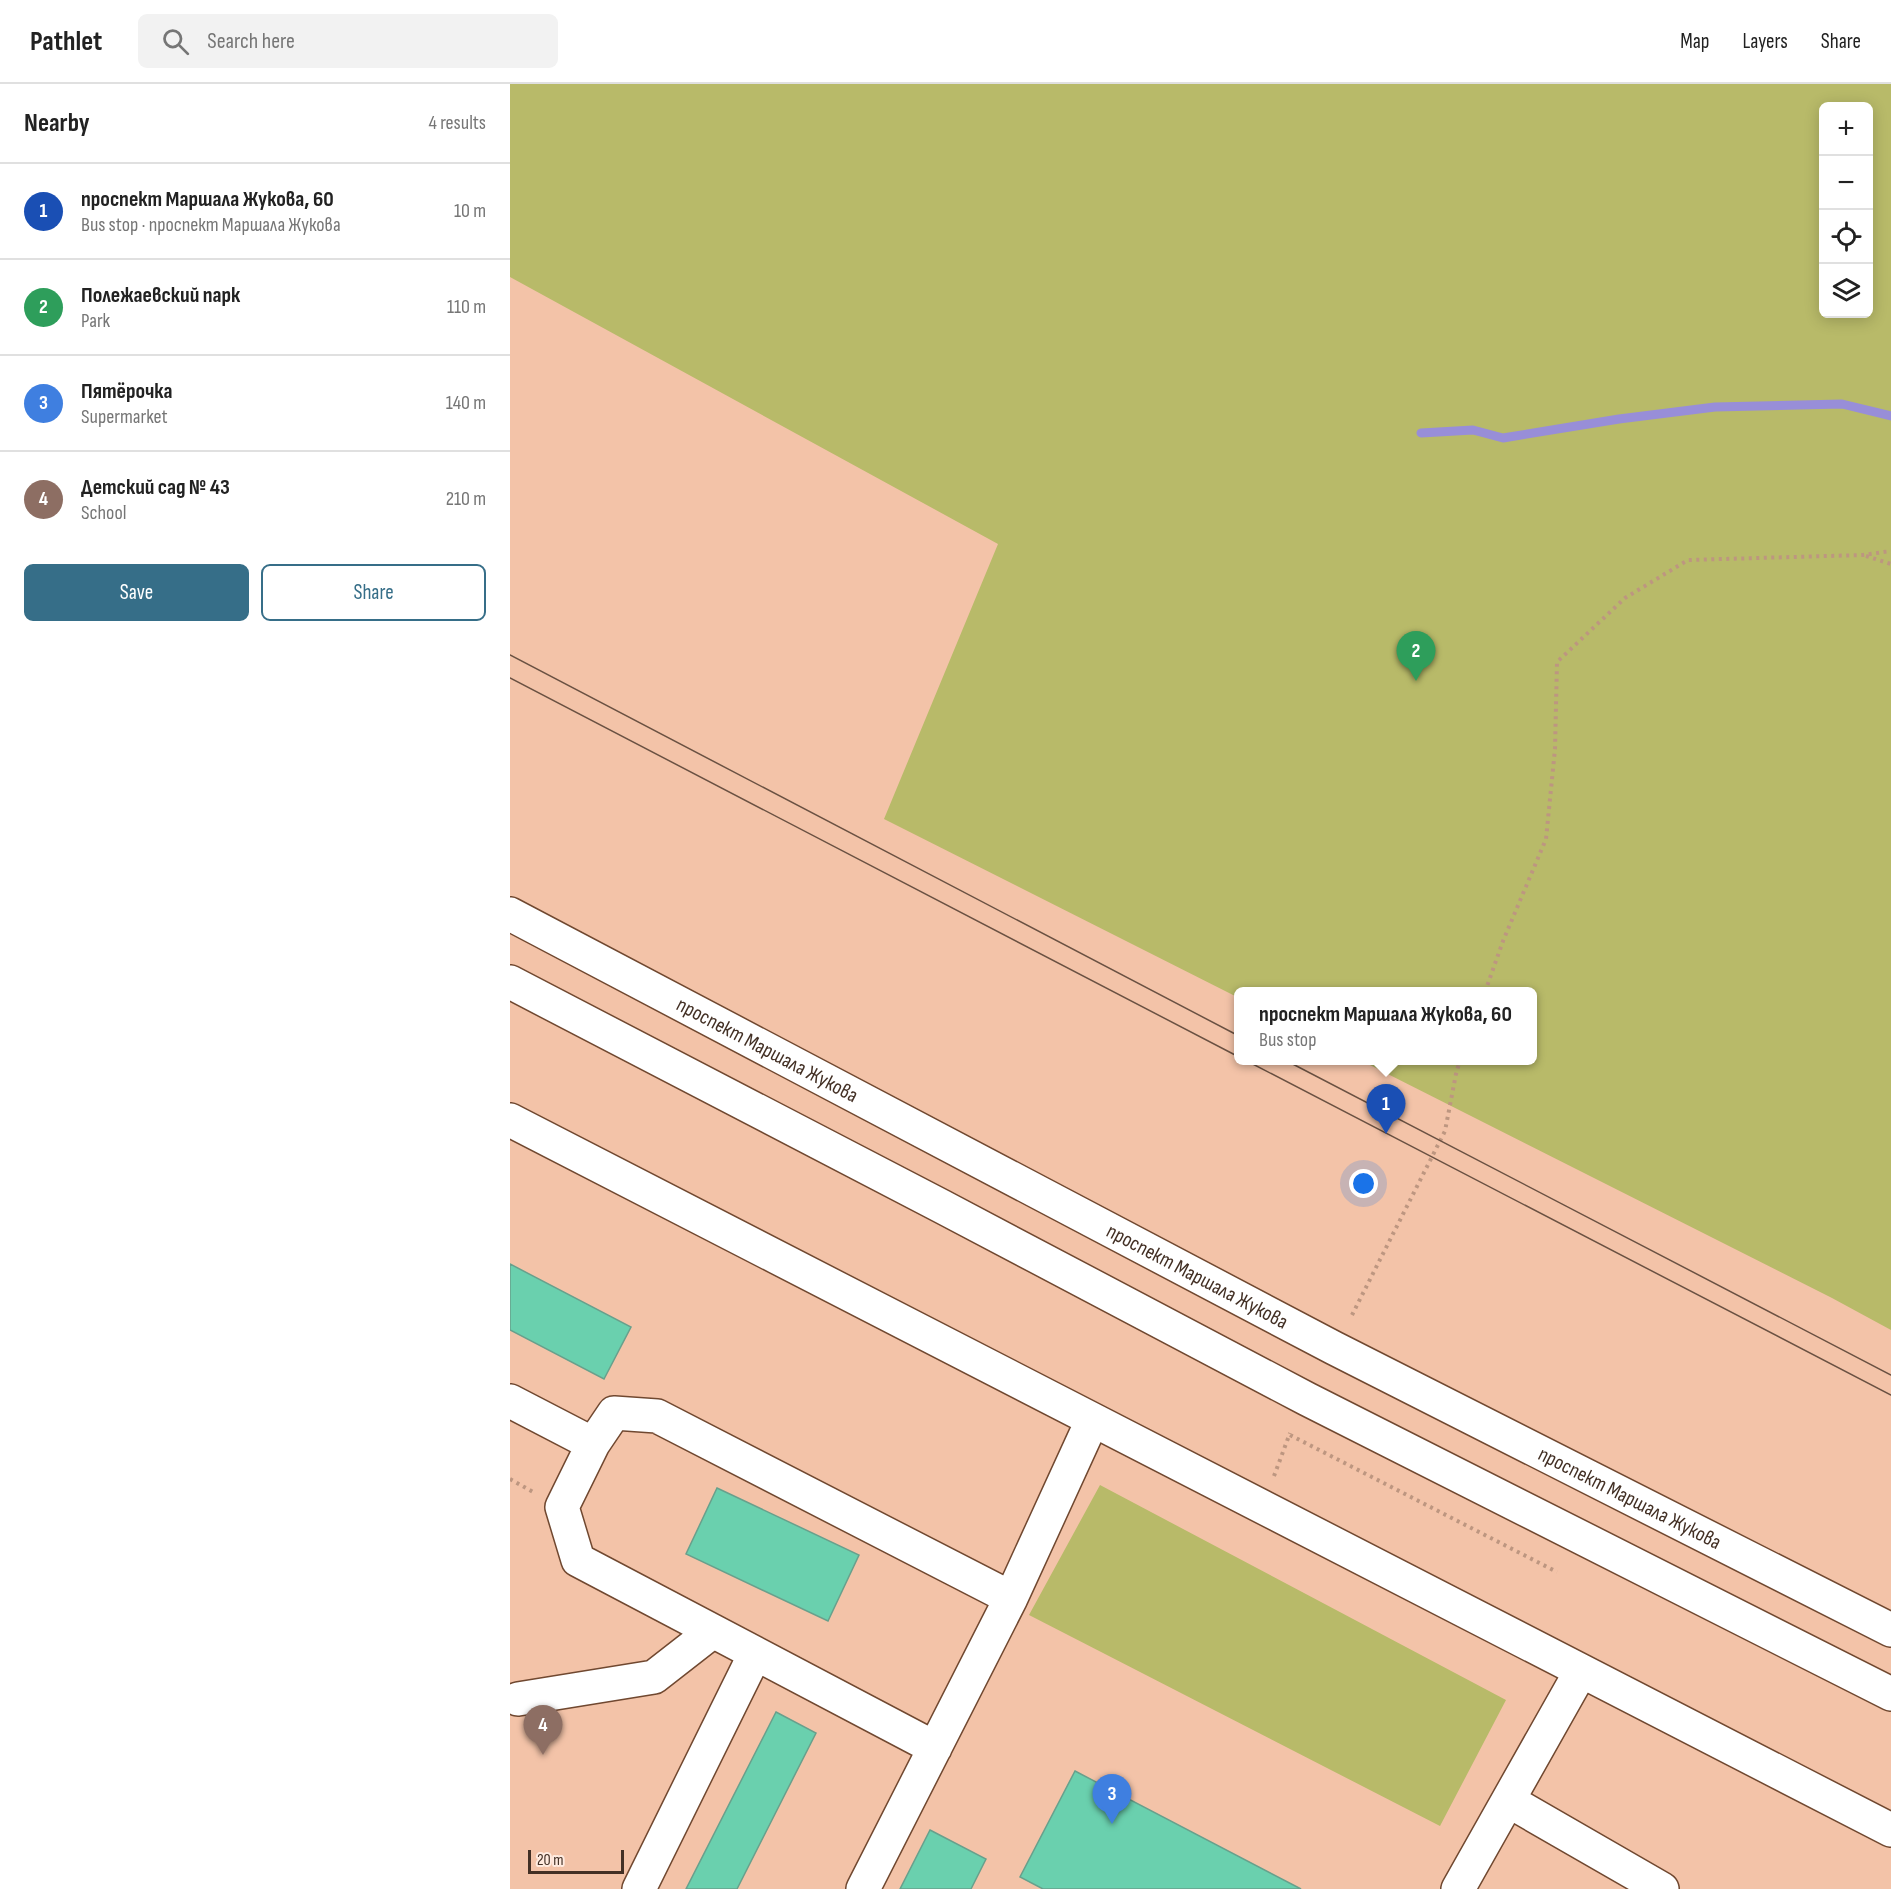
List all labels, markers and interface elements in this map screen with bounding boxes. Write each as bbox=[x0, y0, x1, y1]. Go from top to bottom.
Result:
search box bbox=[138, 14, 558, 68]
text: Pathlet bbox=[30, 25, 102, 58]
icon: search bbox=[159, 25, 192, 58]
text: Search here bbox=[207, 28, 295, 55]
text: Map bbox=[1680, 29, 1709, 54]
text: Layers bbox=[1742, 29, 1788, 54]
text: Share bbox=[1821, 29, 1861, 54]
map controls bbox=[1819, 102, 1873, 318]
button: + bbox=[1819, 102, 1873, 156]
text: Nearby bbox=[24, 108, 90, 139]
text: 4 results bbox=[429, 111, 486, 135]
button: − bbox=[1819, 156, 1873, 210]
text: проспект Маршала Жукова, 60 bbox=[81, 186, 334, 213]
text: 1 bbox=[40, 199, 47, 223]
text: 10 m bbox=[454, 199, 486, 223]
button: locate bbox=[1819, 210, 1873, 264]
text: Bus stop · проспект Маршала Жукова bbox=[81, 213, 341, 237]
button: layers bbox=[1819, 264, 1873, 318]
text: Полежаевский парк bbox=[81, 282, 240, 309]
text: 2 bbox=[39, 295, 48, 319]
text: 110 m bbox=[447, 295, 486, 319]
text: Park bbox=[81, 309, 110, 333]
text: Пятёрочка bbox=[81, 378, 172, 405]
text: 3 bbox=[39, 391, 48, 415]
text: 140 m bbox=[446, 391, 486, 415]
text: Supermarket bbox=[81, 405, 168, 429]
text: Детский сад № 43 bbox=[81, 474, 230, 501]
text: 4 bbox=[39, 487, 48, 511]
text: 210 m bbox=[446, 487, 486, 511]
text: School bbox=[81, 501, 126, 525]
button: Save bbox=[24, 564, 249, 621]
button: Share bbox=[261, 564, 486, 621]
pin: 2 bbox=[1396, 632, 1436, 681]
popup bbox=[1234, 987, 1537, 1065]
street label: проспект Маршала Жукова bbox=[672, 992, 862, 1108]
text: проспект Маршала Жукова, 60 bbox=[1259, 1001, 1512, 1028]
text: Bus stop bbox=[1259, 1028, 1316, 1052]
pin: 1 bbox=[1366, 1084, 1406, 1134]
your location bbox=[1349, 1169, 1378, 1198]
street label: проспект Маршала Жукова bbox=[1102, 1218, 1292, 1335]
street label: проспект Маршала Жукова bbox=[1534, 1442, 1725, 1555]
pin: 4 bbox=[524, 1706, 562, 1755]
pin: 3 bbox=[1092, 1774, 1132, 1824]
scale bar bbox=[528, 1847, 624, 1874]
text: 20 m bbox=[537, 1851, 564, 1870]

